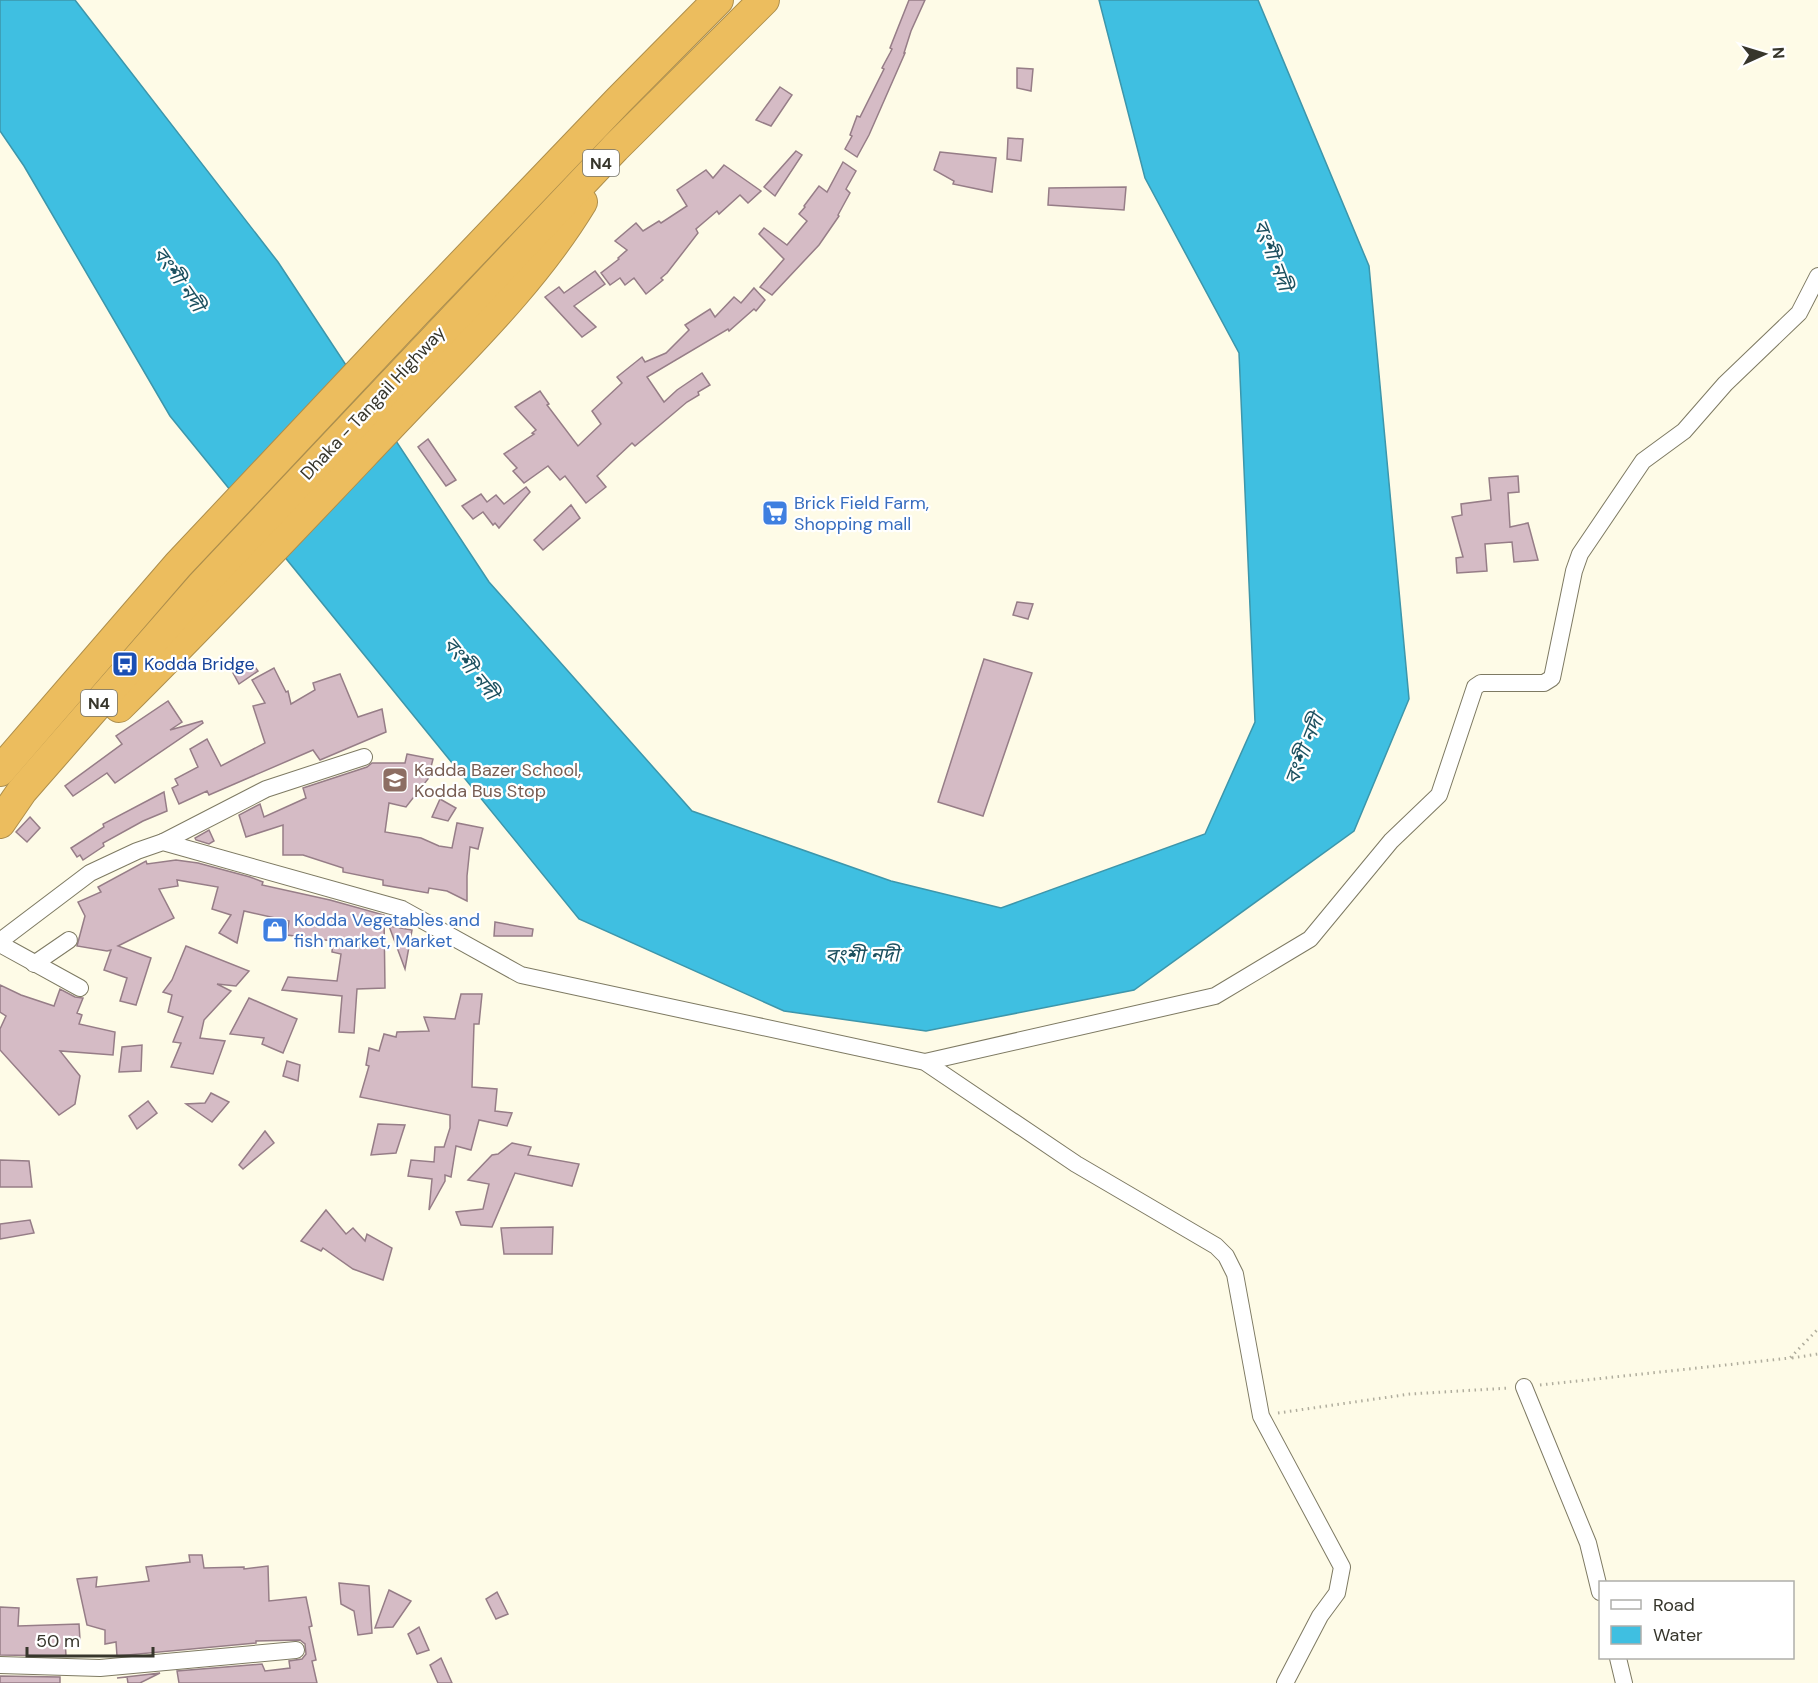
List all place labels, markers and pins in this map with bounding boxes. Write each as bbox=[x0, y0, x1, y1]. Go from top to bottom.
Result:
place label: Brick Field Farm, Shopping mall bbox=[794, 491, 929, 536]
supermarket icon: Brick Field Farm, Shopping mall bbox=[760, 498, 790, 528]
bus stop icon: Kodda Bridge bbox=[110, 649, 140, 679]
place label: Kodda Bridge bbox=[144, 652, 255, 676]
place label: Kadda Bazer School, Kodda Bus Stop bbox=[414, 758, 581, 803]
school or university icon: Kadda Bazer School, Kodda Bus Stop bbox=[380, 765, 410, 795]
place label: Kodda Vegetables and fish market, Market bbox=[294, 908, 480, 953]
shop icon: Kodda Vegetables and fish market, Market bbox=[260, 915, 290, 945]

